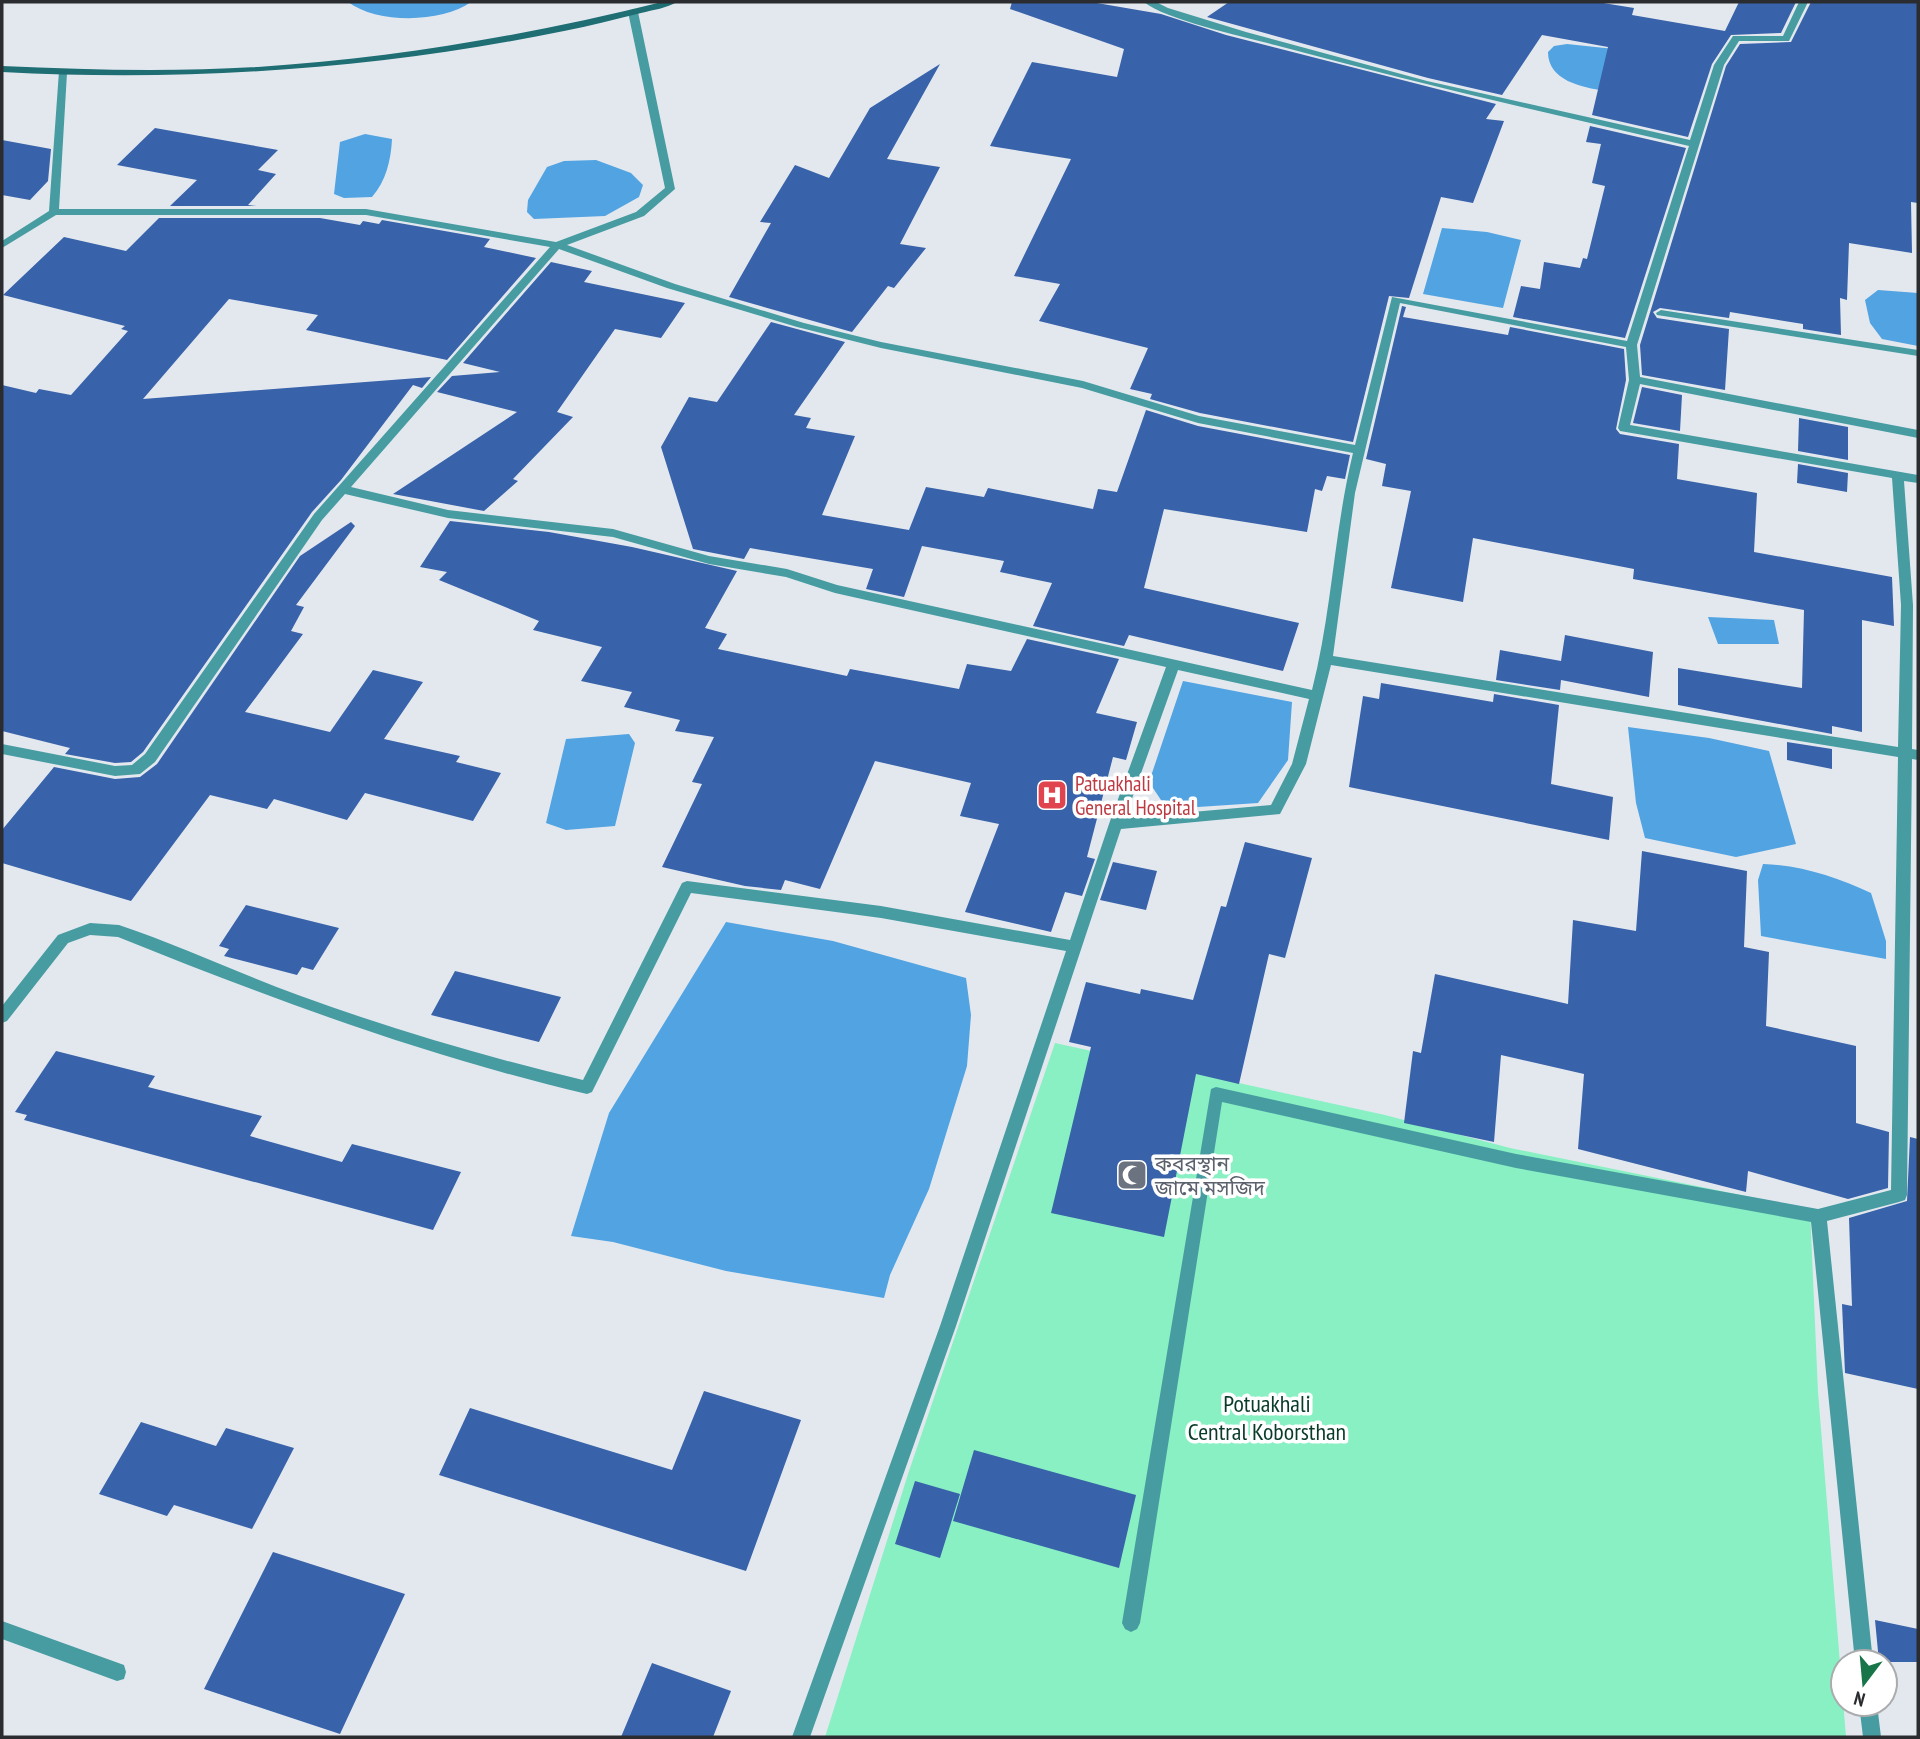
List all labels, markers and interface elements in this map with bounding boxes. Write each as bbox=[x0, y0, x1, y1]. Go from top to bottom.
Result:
place label: Patuakhali General Hospital bbox=[1075, 770, 1196, 821]
hospital icon: Patuakhali General Hospital bbox=[1035, 778, 1069, 812]
place label: কবরস্থান জামে মসজিদ bbox=[1154, 1150, 1265, 1201]
mosque icon: কবরস্থান জামে মসজিদ bbox=[1115, 1158, 1149, 1192]
park label: Potuakhali Central Koborsthan bbox=[1188, 1388, 1346, 1447]
north arrow bbox=[1829, 1648, 1899, 1718]
text: N bbox=[1851, 1686, 1868, 1712]

